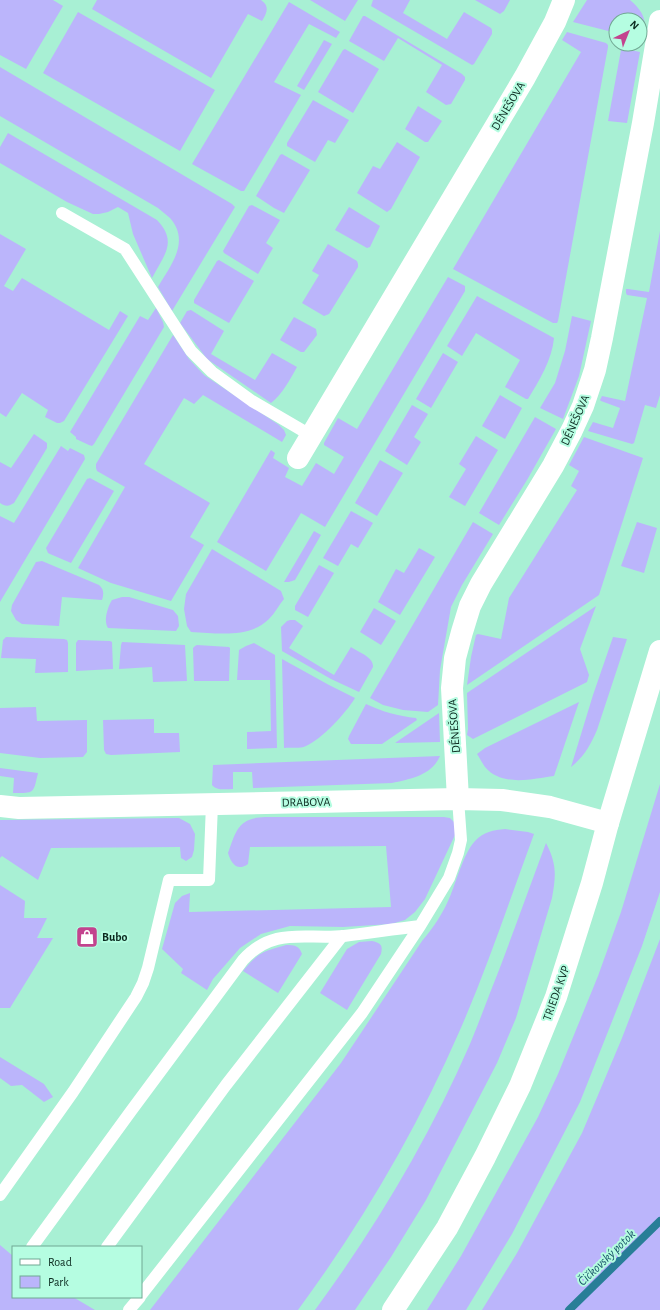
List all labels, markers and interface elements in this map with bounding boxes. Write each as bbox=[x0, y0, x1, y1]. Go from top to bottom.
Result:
north arrow bbox=[608, 12, 648, 52]
text: N bbox=[628, 18, 641, 32]
street label: DÉNEŠOVA bbox=[488, 79, 527, 132]
street label: DÉNEŠOVA bbox=[558, 392, 591, 447]
street label: DÉNEŠOVA bbox=[445, 699, 462, 753]
street label: DRABOVA bbox=[282, 796, 330, 808]
shop icon: Bubo bbox=[74, 924, 100, 950]
place label: Bubo bbox=[102, 931, 127, 943]
street label: TRIEDA KVP bbox=[541, 964, 571, 1022]
water label: Čičkovský potok bbox=[575, 1227, 638, 1288]
legend bbox=[12, 1246, 142, 1298]
text: Road bbox=[48, 1256, 72, 1268]
text: Park bbox=[48, 1276, 69, 1288]

